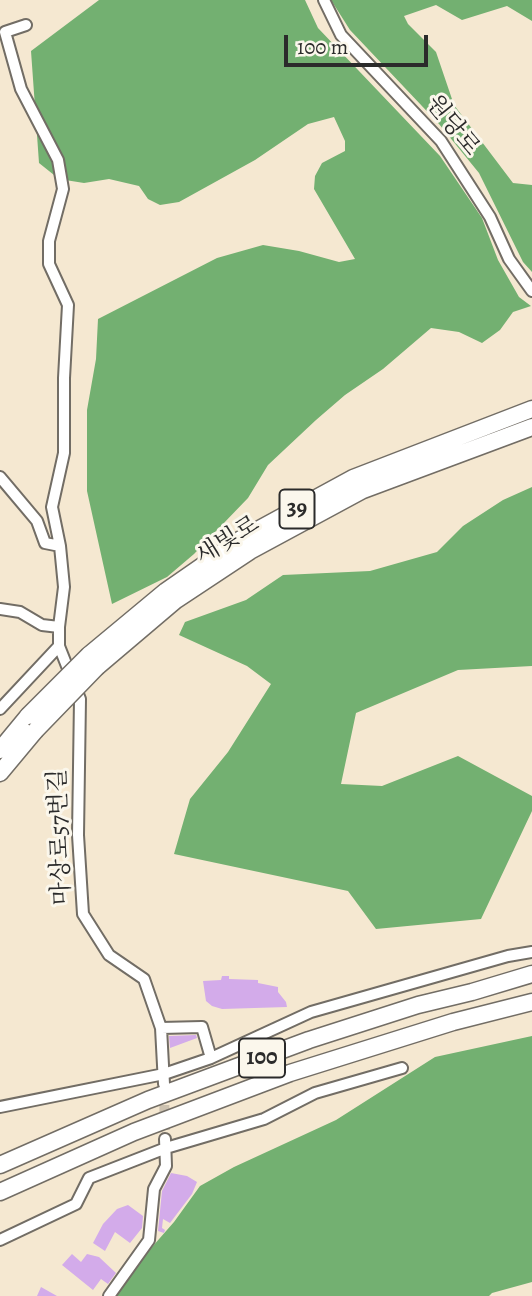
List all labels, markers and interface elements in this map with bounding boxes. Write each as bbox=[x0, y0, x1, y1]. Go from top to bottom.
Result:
scale bar bbox=[287, 21, 430, 65]
text: 100 m bbox=[297, 33, 348, 61]
street label: 원당로 bbox=[419, 90, 485, 162]
road number: 39 bbox=[280, 489, 314, 528]
street label: 새빛로 bbox=[191, 510, 265, 572]
street label: 마상로57번길 bbox=[44, 768, 78, 906]
road number: 100 bbox=[239, 1038, 285, 1078]

